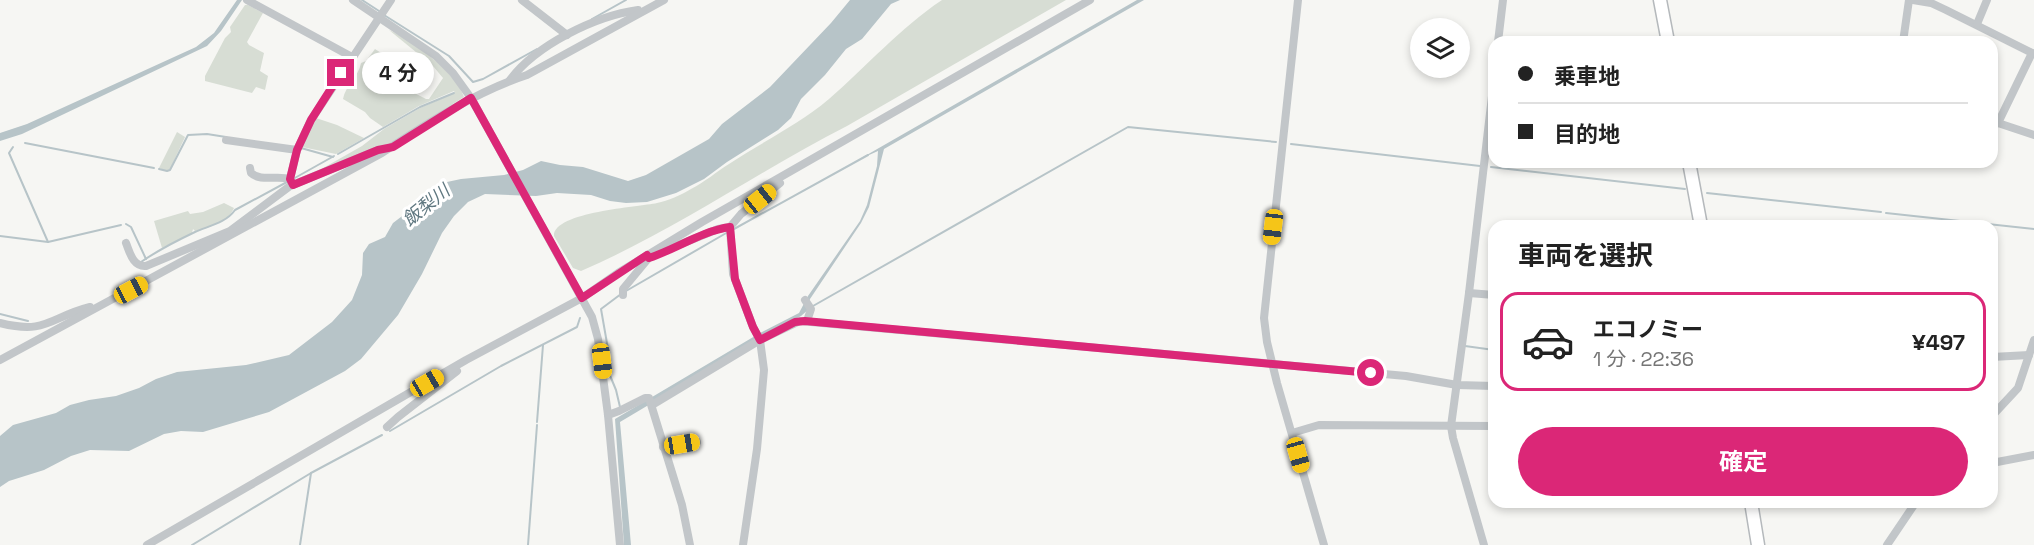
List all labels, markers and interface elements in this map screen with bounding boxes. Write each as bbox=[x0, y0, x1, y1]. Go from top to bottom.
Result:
map controls bbox=[1410, 18, 1470, 78]
button: layers bbox=[1410, 18, 1470, 78]
callout: 4 分 bbox=[362, 52, 434, 94]
route end bbox=[327, 59, 354, 86]
text: 4 分 bbox=[379, 60, 417, 86]
text: 乗車地 bbox=[1554, 62, 1620, 90]
text: 目的地 bbox=[1554, 120, 1620, 148]
water label: 飯梨川 bbox=[398, 178, 456, 231]
car bbox=[740, 181, 780, 217]
car bbox=[1262, 208, 1284, 246]
text: 車両を選択 bbox=[1518, 238, 1653, 273]
car bbox=[111, 274, 151, 306]
icon: car bbox=[1521, 315, 1575, 369]
text: エコノミー bbox=[1593, 315, 1703, 343]
text: ¥497 bbox=[1912, 328, 1965, 356]
car bbox=[591, 342, 613, 380]
text: 1 分 · 22:36 bbox=[1593, 346, 1694, 372]
route start bbox=[1357, 359, 1384, 386]
car bbox=[407, 366, 447, 400]
button: 確定 bbox=[1518, 427, 1968, 496]
car bbox=[663, 432, 701, 456]
car bbox=[1284, 435, 1312, 475]

